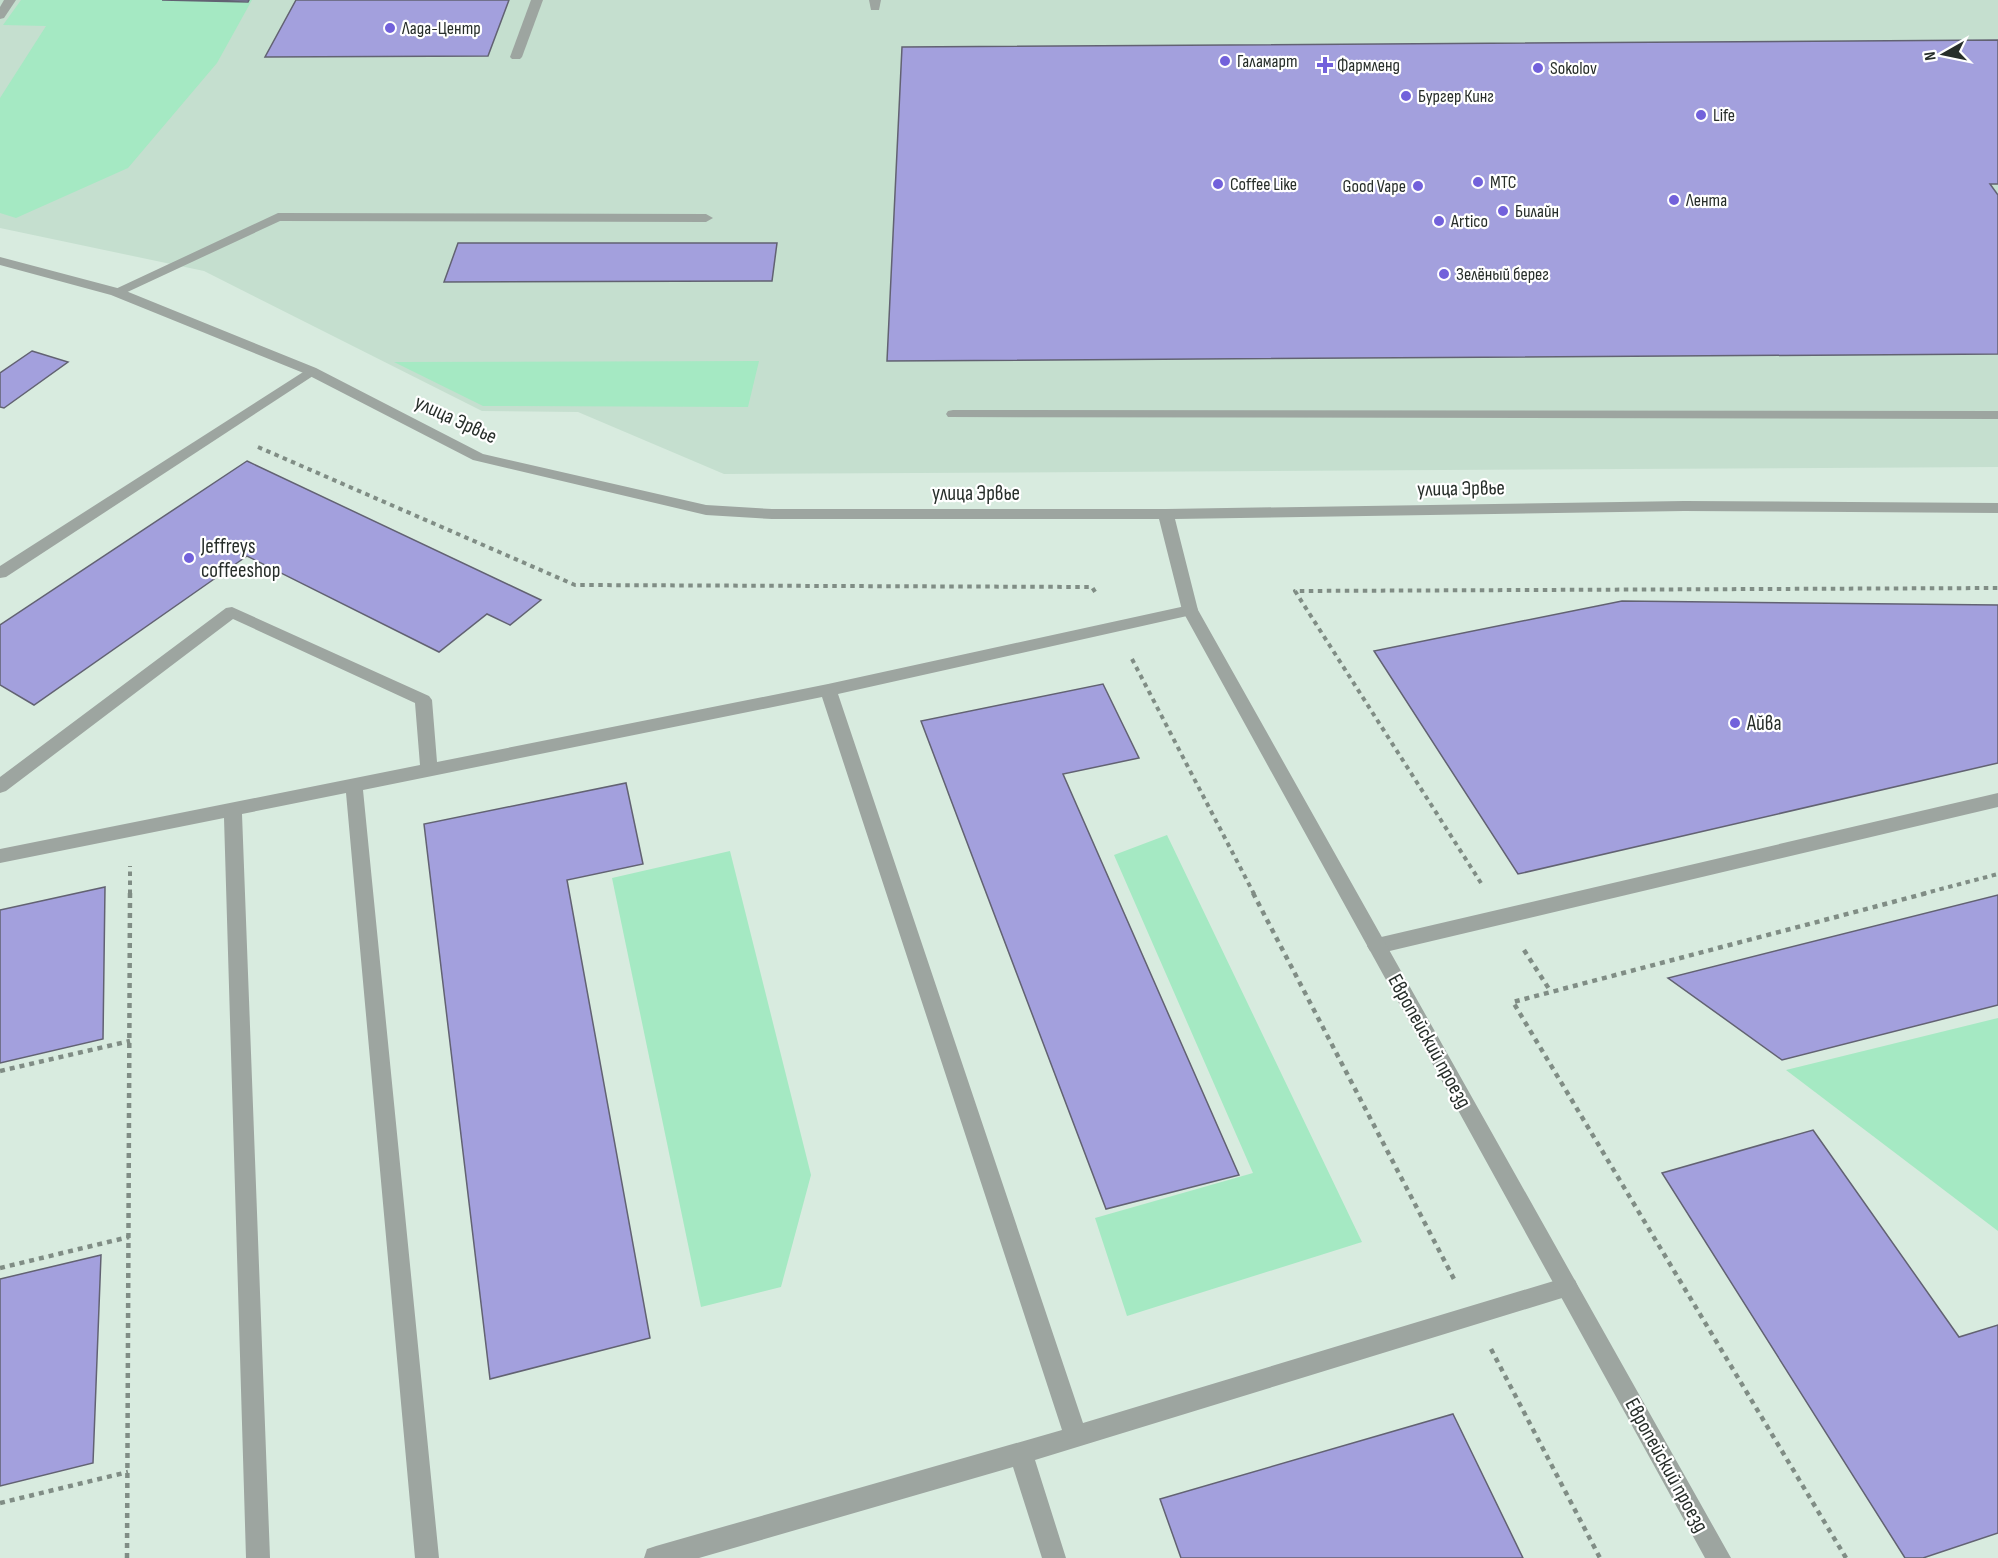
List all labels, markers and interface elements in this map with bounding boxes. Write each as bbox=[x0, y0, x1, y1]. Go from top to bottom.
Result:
place label: Лада-Центр bbox=[401, 18, 481, 39]
marker: Лада-Центр bbox=[383, 21, 397, 35]
north arrow bbox=[1914, 24, 1974, 84]
text: N bbox=[1921, 50, 1941, 62]
place label: Галамарт bbox=[1237, 51, 1298, 72]
marker: Галамарт bbox=[1218, 54, 1232, 68]
place label: Фармленд bbox=[1337, 55, 1400, 76]
marker: Фармленд bbox=[1318, 58, 1332, 72]
place label: Sokolov bbox=[1550, 58, 1597, 79]
marker: Sokolov bbox=[1531, 61, 1545, 75]
place label: Бургер Кинг bbox=[1418, 86, 1494, 107]
marker: Бургер Кинг bbox=[1399, 89, 1413, 103]
place label: Life bbox=[1713, 105, 1735, 126]
marker: Life bbox=[1694, 108, 1708, 122]
place label: МТС bbox=[1490, 172, 1516, 193]
place label: Coffee Like bbox=[1230, 174, 1297, 195]
marker: МТС bbox=[1471, 175, 1485, 189]
place label: Good Vape bbox=[1343, 176, 1406, 197]
marker: Coffee Like bbox=[1211, 177, 1225, 191]
marker: Good Vape bbox=[1411, 179, 1425, 193]
place label: Лента bbox=[1685, 190, 1727, 211]
marker: Лента bbox=[1667, 193, 1681, 207]
place label: Билайн bbox=[1515, 201, 1559, 222]
marker: Билайн bbox=[1496, 204, 1510, 218]
place label: Artico bbox=[1450, 211, 1488, 232]
marker: Artico bbox=[1432, 214, 1446, 228]
place label: Зелёный берег bbox=[1456, 264, 1549, 285]
marker: Зелёный берег bbox=[1437, 267, 1451, 281]
street label: улица Эрвье bbox=[411, 390, 501, 449]
street label: улица Эрвье bbox=[1417, 475, 1505, 502]
street label: улица Эрвье bbox=[932, 481, 1020, 506]
place label: Jeffreys coffeeshop bbox=[200, 534, 280, 583]
marker: Jeffreys coffeeshop bbox=[182, 551, 196, 565]
place label: Айва bbox=[1746, 711, 1782, 736]
marker: Айва bbox=[1728, 716, 1742, 730]
street label: Европейский проезд bbox=[1382, 970, 1477, 1113]
street label: Европейский проезд bbox=[1619, 1394, 1714, 1537]

